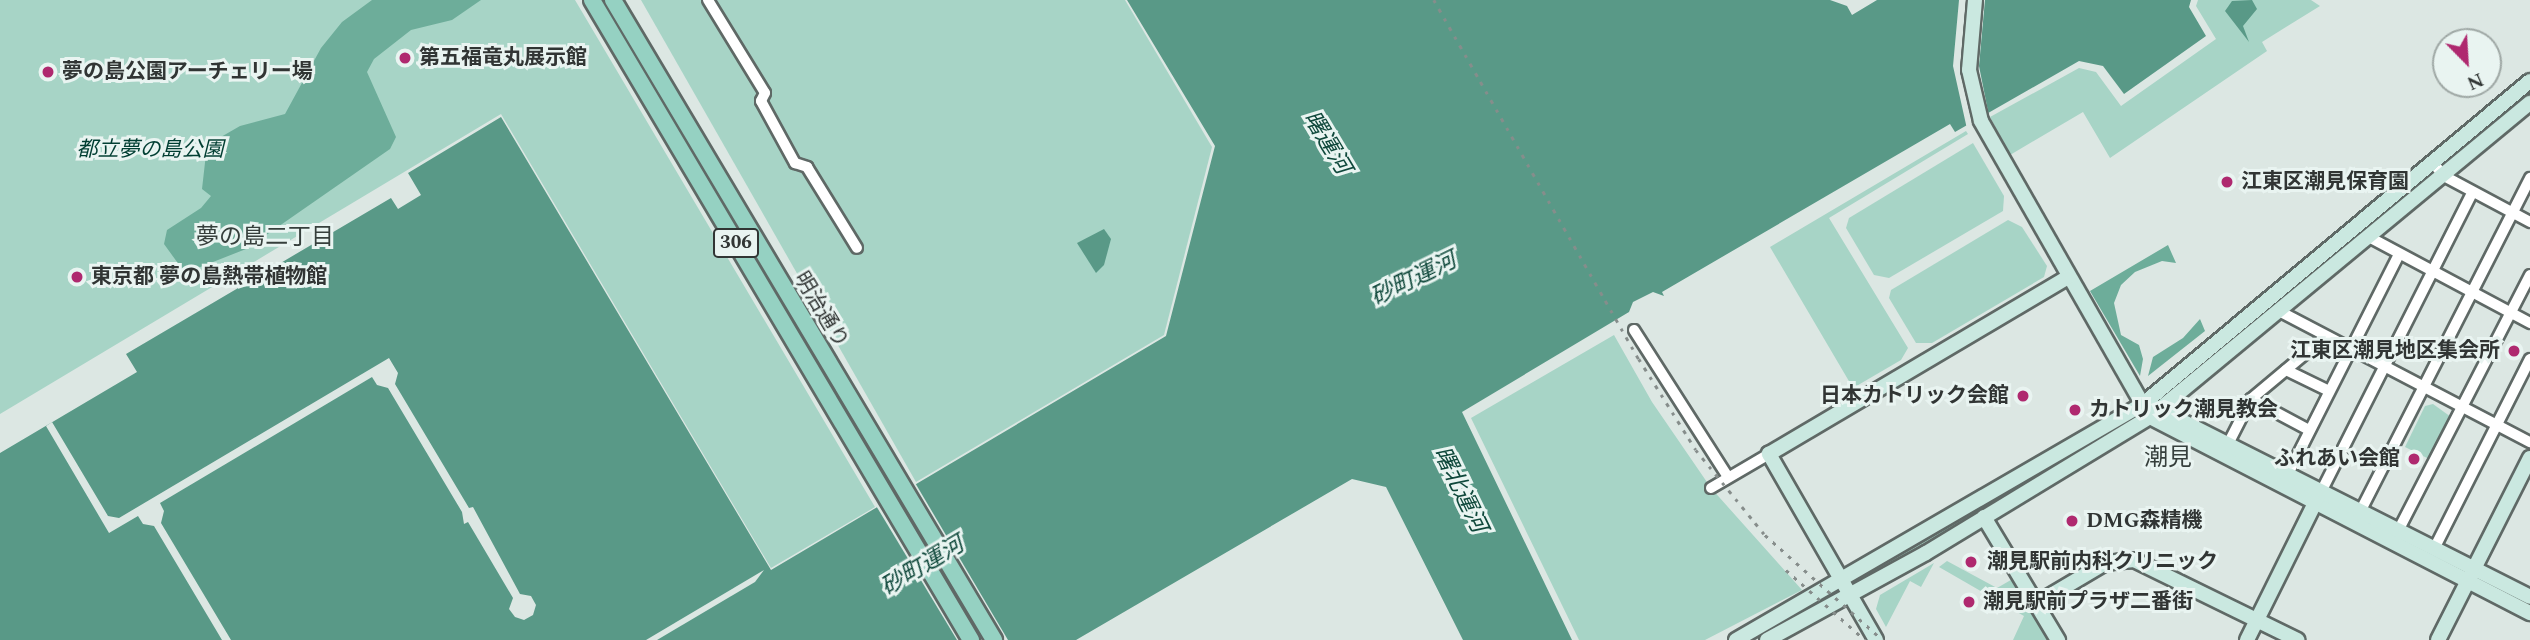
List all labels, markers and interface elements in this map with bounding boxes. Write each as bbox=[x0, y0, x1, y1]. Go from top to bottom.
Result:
north arrow bbox=[2432, 28, 2502, 98]
place label: 第五福竜丸展示館 bbox=[419, 45, 587, 71]
marker: 第五福竜丸展示館 bbox=[397, 50, 413, 66]
place label: 夢の島公園アーチェリー場 bbox=[62, 59, 313, 85]
marker: 夢の島公園アーチェリー場 bbox=[40, 64, 56, 80]
text: N bbox=[2462, 64, 2488, 97]
water label: 曙運河 bbox=[1296, 106, 1356, 180]
park label: 都立夢の島公園 bbox=[77, 137, 223, 163]
place label: 江東区潮見保育園 bbox=[2241, 169, 2409, 195]
marker: 江東区潮見保育園 bbox=[2219, 174, 2235, 190]
district label: 夢の島二丁目 bbox=[196, 224, 334, 252]
road number: 306 bbox=[712, 228, 760, 258]
water label: 砂町運河 bbox=[1367, 247, 1461, 313]
place label: 東京都 夢の島熱帯植物館 bbox=[91, 264, 327, 290]
street label: 明治通り bbox=[789, 268, 853, 352]
marker: 東京都 夢の島熱帯植物館 bbox=[69, 269, 85, 285]
place label: 江東区潮見地区集会所 bbox=[2290, 338, 2500, 364]
marker: 江東区潮見地区集会所 bbox=[2506, 343, 2522, 359]
place label: 日本カトリック会館 bbox=[1820, 383, 2009, 409]
marker: 日本カトリック会館 bbox=[2015, 388, 2031, 404]
place label: カトリック潮見教会 bbox=[2089, 397, 2278, 423]
marker: カトリック潮見教会 bbox=[2067, 402, 2083, 418]
water label: 曙北運河 bbox=[1426, 443, 1492, 537]
district label: 潮見 bbox=[2144, 445, 2192, 473]
place label: ふれあい会館 bbox=[2274, 446, 2400, 472]
marker: ふれあい会館 bbox=[2406, 451, 2422, 467]
place label: DMG森精機 bbox=[2086, 508, 2203, 534]
marker: DMG森精機 bbox=[2064, 513, 2080, 529]
water label: 砂町運河 bbox=[876, 531, 970, 603]
place label: 潮見駅前内科クリニック bbox=[1987, 549, 2218, 575]
marker: 潮見駅前内科クリニック bbox=[1961, 552, 1981, 572]
place label: 潮見駅前プラザ二番街 bbox=[1983, 589, 2193, 615]
marker: 潮見駅前プラザ二番街 bbox=[1961, 594, 1977, 610]

